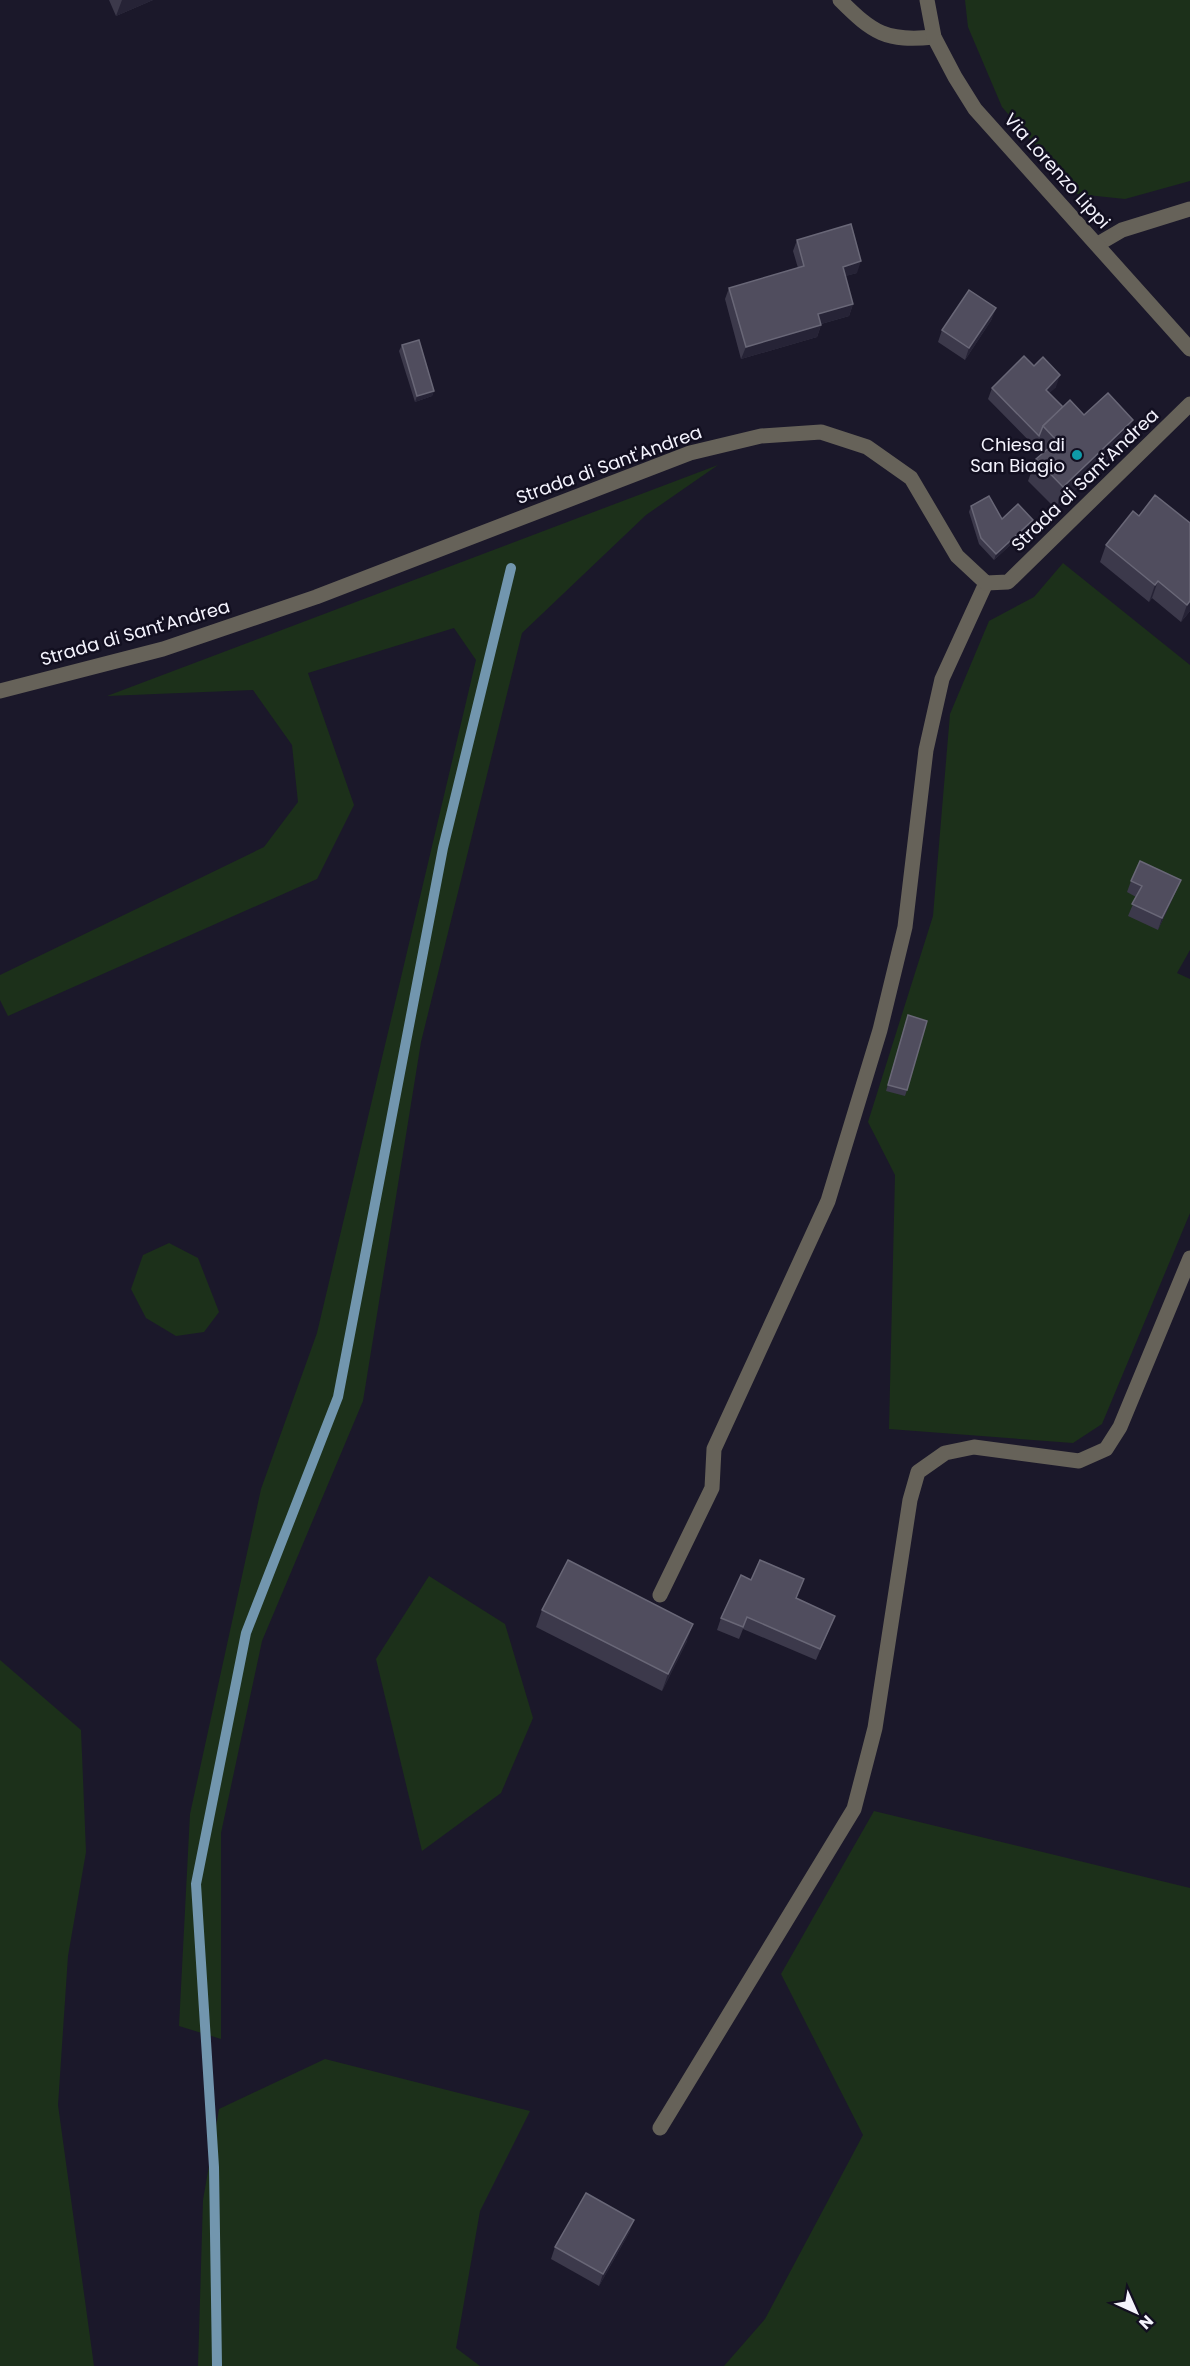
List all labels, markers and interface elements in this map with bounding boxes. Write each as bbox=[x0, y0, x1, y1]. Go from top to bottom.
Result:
street label: Via Lorenzo Lippi bbox=[999, 107, 1116, 234]
street label: Strada di Sant'Andrea bbox=[1005, 403, 1164, 557]
street label: Strada di Sant'Andrea bbox=[512, 419, 705, 510]
place label: Chiesa di San Biagio bbox=[970, 432, 1065, 478]
marker: Chiesa di San Biagio bbox=[1070, 448, 1084, 462]
street label: Strada di Sant'Andrea bbox=[37, 593, 233, 672]
north arrow bbox=[1106, 2282, 1166, 2342]
text: N bbox=[1134, 2310, 1159, 2335]

